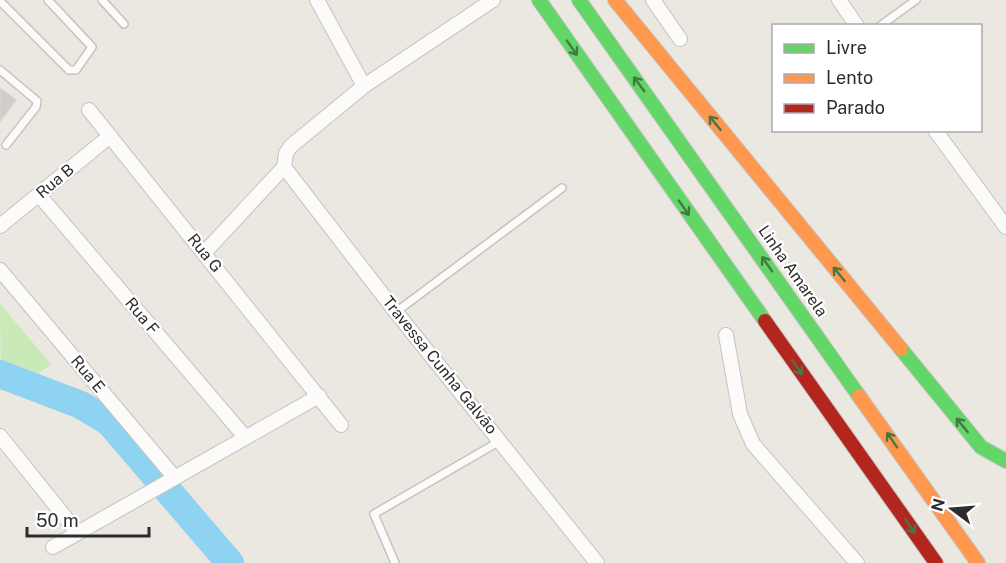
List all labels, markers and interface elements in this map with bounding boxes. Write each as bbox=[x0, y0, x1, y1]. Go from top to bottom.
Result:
legend bbox=[772, 24, 982, 132]
text: Livre bbox=[826, 37, 867, 58]
one-way arrow bbox=[566, 39, 578, 56]
text: Lento bbox=[826, 67, 873, 88]
one-way arrow bbox=[633, 77, 645, 93]
text: Parado bbox=[826, 97, 885, 118]
one-way arrow bbox=[708, 116, 722, 131]
street label: Rua B bbox=[32, 160, 78, 202]
one-way arrow bbox=[678, 199, 690, 215]
street label: Linha Amarela bbox=[754, 222, 832, 320]
street label: Rua G bbox=[184, 230, 226, 276]
one-way arrow bbox=[761, 256, 773, 272]
one-way arrow bbox=[832, 266, 845, 282]
street label: Travessa Cunha Galvão bbox=[379, 292, 501, 438]
street label: Rua F bbox=[121, 294, 163, 338]
street label: Rua E bbox=[67, 352, 109, 396]
one-way arrow bbox=[791, 358, 803, 374]
one-way arrow bbox=[956, 417, 969, 433]
one-way arrow bbox=[886, 433, 898, 449]
north arrow bbox=[922, 479, 982, 539]
text: N bbox=[927, 496, 949, 514]
scale bar bbox=[27, 500, 148, 538]
text: 50 m bbox=[36, 510, 79, 531]
one-way arrow bbox=[904, 517, 916, 533]

